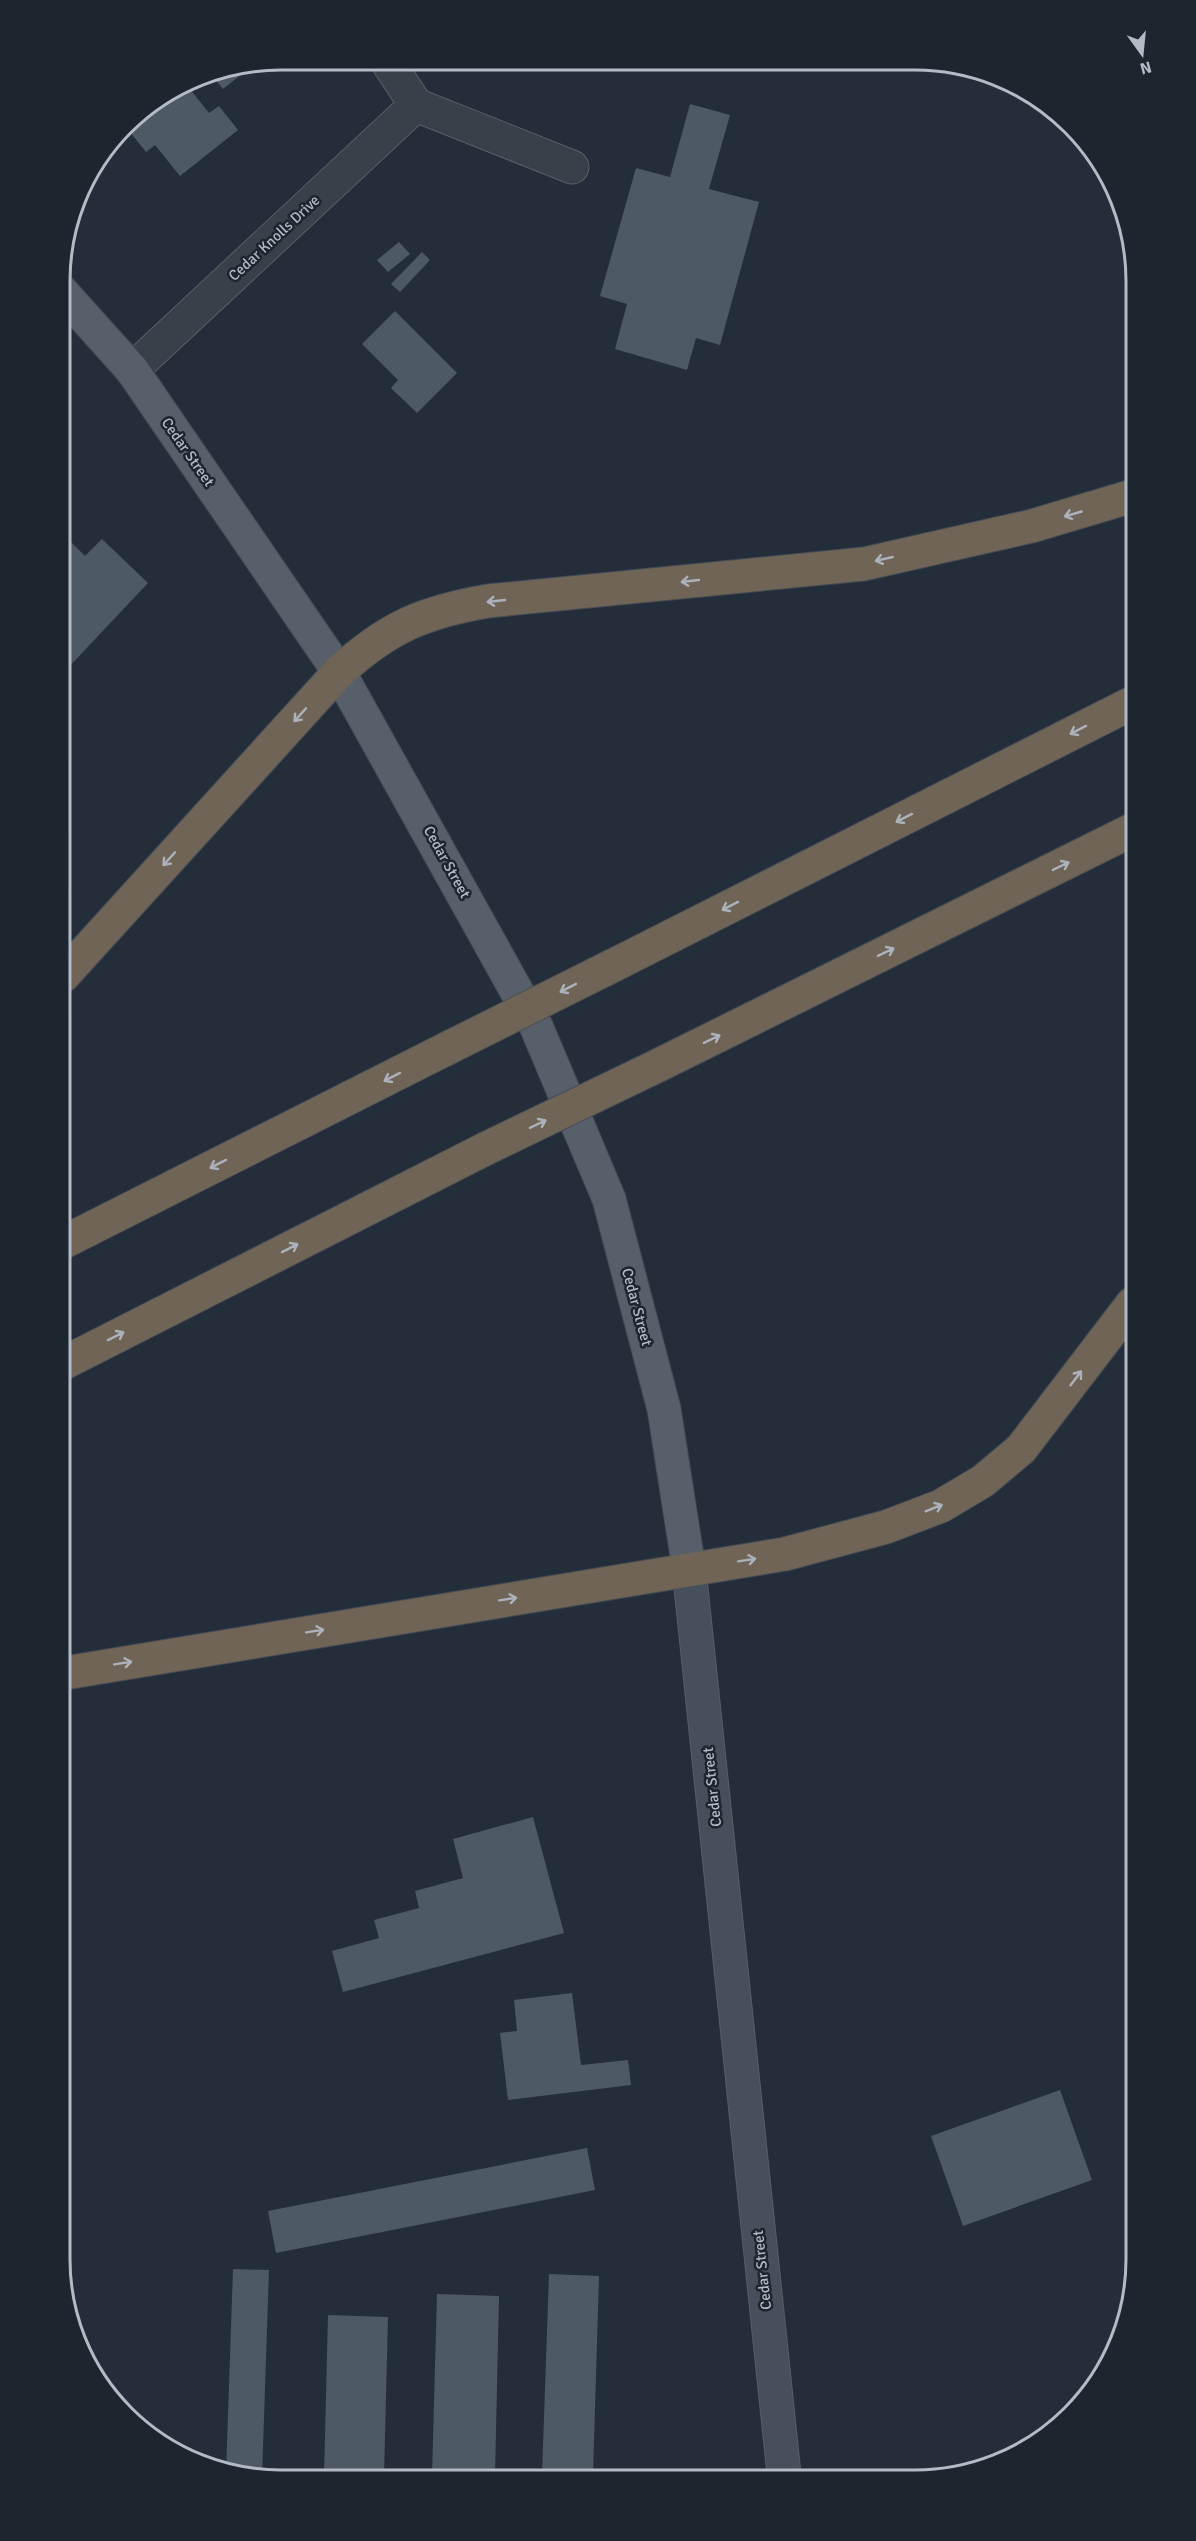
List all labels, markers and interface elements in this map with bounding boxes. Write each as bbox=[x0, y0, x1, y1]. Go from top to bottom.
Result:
north arrow bbox=[1112, 24, 1172, 84]
text: N bbox=[1138, 56, 1154, 79]
street label: Cedar Knolls Drive bbox=[225, 191, 323, 285]
street label: Cedar Street bbox=[158, 414, 218, 490]
one-way arrow bbox=[1064, 509, 1083, 520]
one-way arrow bbox=[874, 554, 893, 566]
one-way arrow bbox=[681, 576, 700, 587]
one-way arrow bbox=[487, 596, 506, 607]
one-way arrow bbox=[293, 707, 307, 722]
one-way arrow bbox=[1069, 725, 1087, 736]
one-way arrow bbox=[895, 813, 913, 824]
street label: Cedar Street bbox=[420, 823, 474, 901]
one-way arrow bbox=[162, 852, 176, 867]
one-way arrow bbox=[1052, 859, 1070, 871]
one-way arrow bbox=[721, 901, 739, 912]
one-way arrow bbox=[877, 946, 895, 958]
one-way arrow bbox=[559, 983, 577, 994]
one-way arrow bbox=[702, 1033, 720, 1044]
one-way arrow bbox=[383, 1071, 401, 1083]
one-way arrow bbox=[529, 1117, 547, 1129]
one-way arrow bbox=[209, 1159, 227, 1171]
one-way arrow bbox=[281, 1242, 299, 1253]
street label: Cedar Street bbox=[618, 1266, 656, 1348]
one-way arrow bbox=[107, 1330, 125, 1341]
one-way arrow bbox=[1070, 1371, 1082, 1387]
one-way arrow bbox=[924, 1502, 943, 1513]
one-way arrow bbox=[736, 1554, 756, 1565]
one-way arrow bbox=[498, 1594, 517, 1605]
one-way arrow bbox=[305, 1626, 325, 1637]
one-way arrow bbox=[113, 1657, 132, 1668]
street label: Cedar Street bbox=[699, 1746, 725, 1828]
street label: Cedar Street bbox=[749, 2229, 775, 2311]

